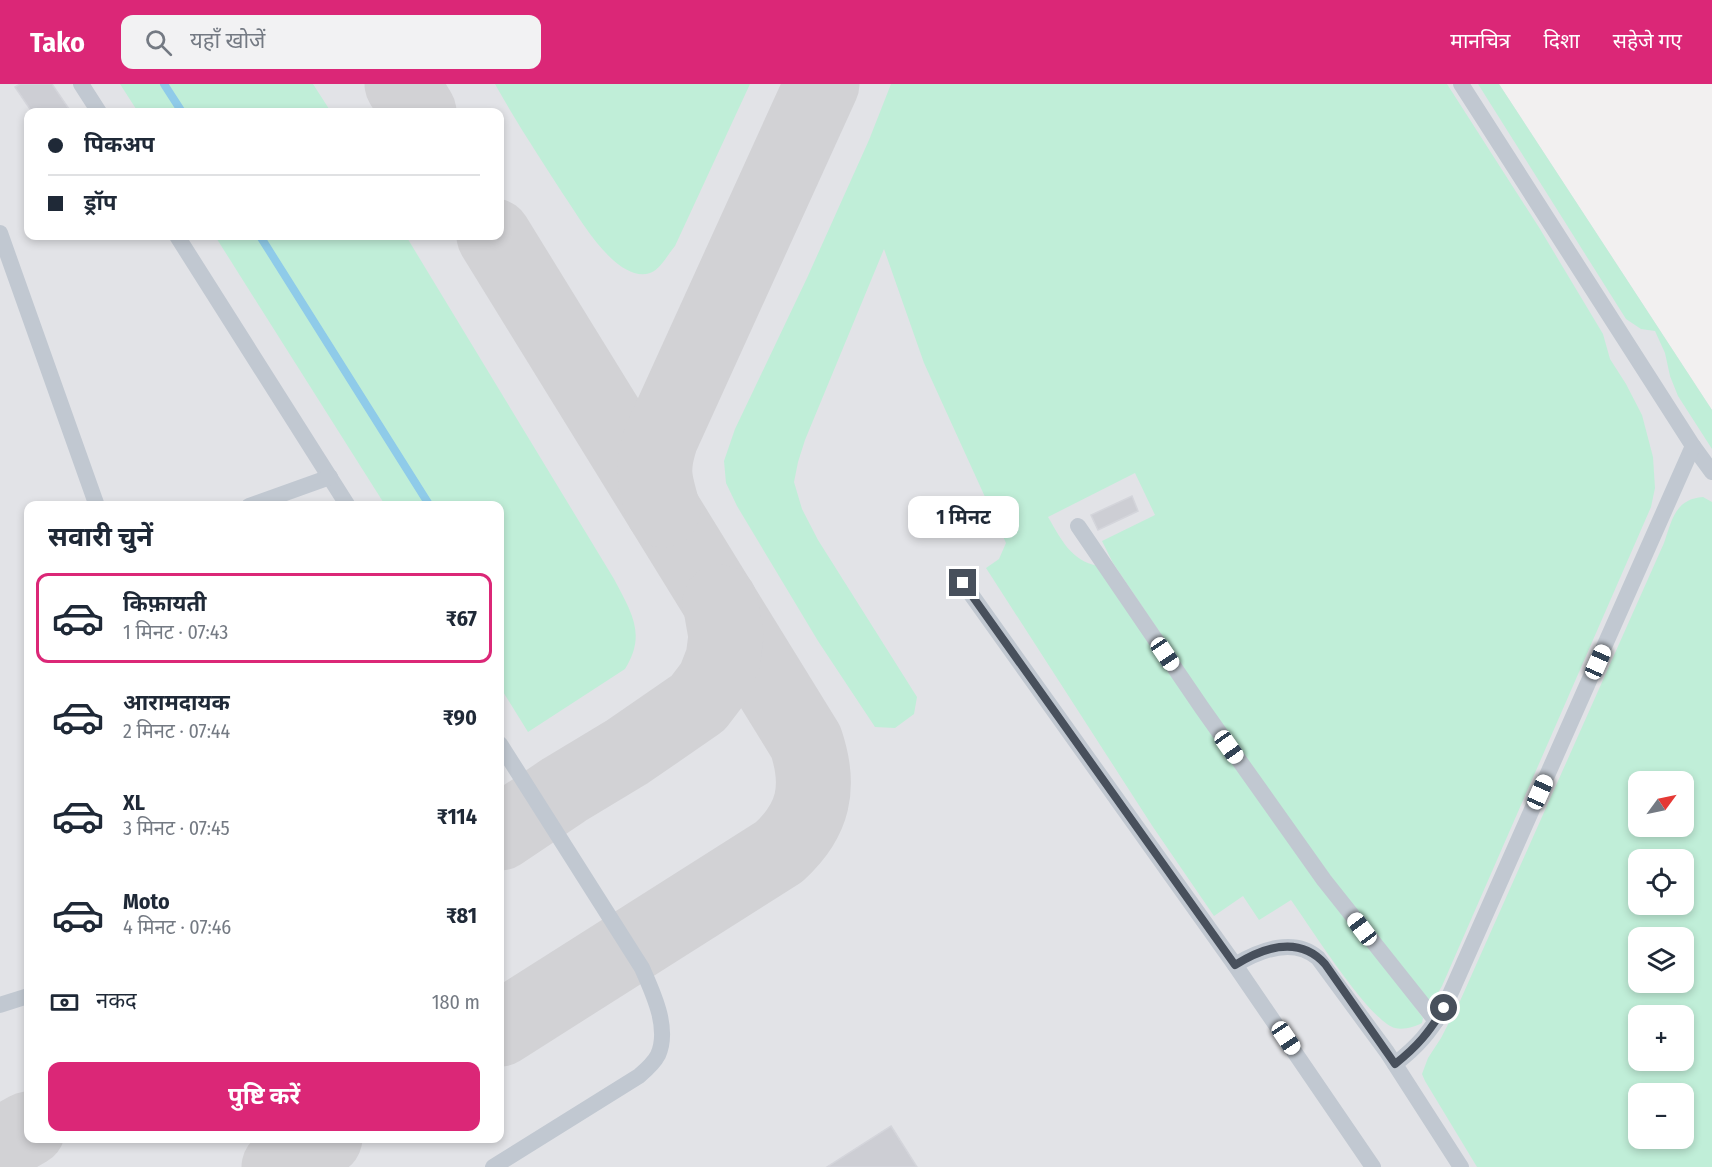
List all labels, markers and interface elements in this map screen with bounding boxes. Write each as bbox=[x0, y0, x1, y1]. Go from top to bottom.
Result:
search box bbox=[121, 15, 541, 69]
text: Tako bbox=[30, 26, 85, 59]
icon: search bbox=[142, 26, 175, 59]
text: यहाँ खोजें bbox=[190, 27, 265, 54]
text: मानचित्र bbox=[1450, 28, 1510, 54]
text: दिशा bbox=[1543, 28, 1580, 54]
text: सहेजे गए bbox=[1613, 28, 1682, 54]
text: पिकअप bbox=[84, 131, 155, 158]
text: ड्रॉप bbox=[84, 189, 117, 216]
callout: 1 मिनट bbox=[908, 496, 1018, 538]
text: 1 मिनट bbox=[936, 505, 991, 529]
text: सवारी चुनें bbox=[48, 521, 153, 553]
route end bbox=[949, 569, 976, 596]
text: किफ़ायती bbox=[123, 590, 207, 617]
icon: car bbox=[51, 591, 105, 645]
text: ₹67 bbox=[446, 605, 477, 632]
text: 1 मिनट · 07:43 bbox=[123, 620, 228, 644]
car bbox=[1147, 634, 1183, 674]
car bbox=[1582, 642, 1614, 682]
text: आरामदायक bbox=[123, 689, 230, 716]
icon: car bbox=[51, 690, 105, 744]
text: ₹90 bbox=[443, 704, 477, 731]
text: 2 मिनट · 07:44 bbox=[123, 719, 230, 743]
car bbox=[1211, 727, 1247, 767]
north arrow bbox=[1628, 771, 1694, 837]
map controls bbox=[1628, 771, 1694, 1149]
car bbox=[1524, 772, 1556, 812]
icon: car bbox=[51, 789, 105, 843]
text: XL bbox=[123, 789, 145, 816]
text: ₹114 bbox=[437, 803, 477, 830]
text: 3 मिनट · 07:45 bbox=[123, 816, 230, 840]
button: locate bbox=[1628, 849, 1694, 915]
icon: car bbox=[51, 888, 105, 942]
text: Moto bbox=[123, 888, 170, 915]
text: ₹81 bbox=[446, 902, 477, 929]
car bbox=[1344, 909, 1380, 949]
text: 4 मिनट · 07:46 bbox=[123, 915, 231, 939]
button: layers bbox=[1628, 927, 1694, 993]
icon: cash bbox=[48, 986, 81, 1019]
text: नकद bbox=[96, 987, 137, 1014]
text: 180 m bbox=[432, 990, 480, 1014]
route start bbox=[1430, 994, 1457, 1021]
button: + bbox=[1628, 1005, 1694, 1071]
car bbox=[1268, 1018, 1304, 1058]
button: पुष्टि करें bbox=[48, 1062, 480, 1131]
button: − bbox=[1628, 1083, 1694, 1149]

